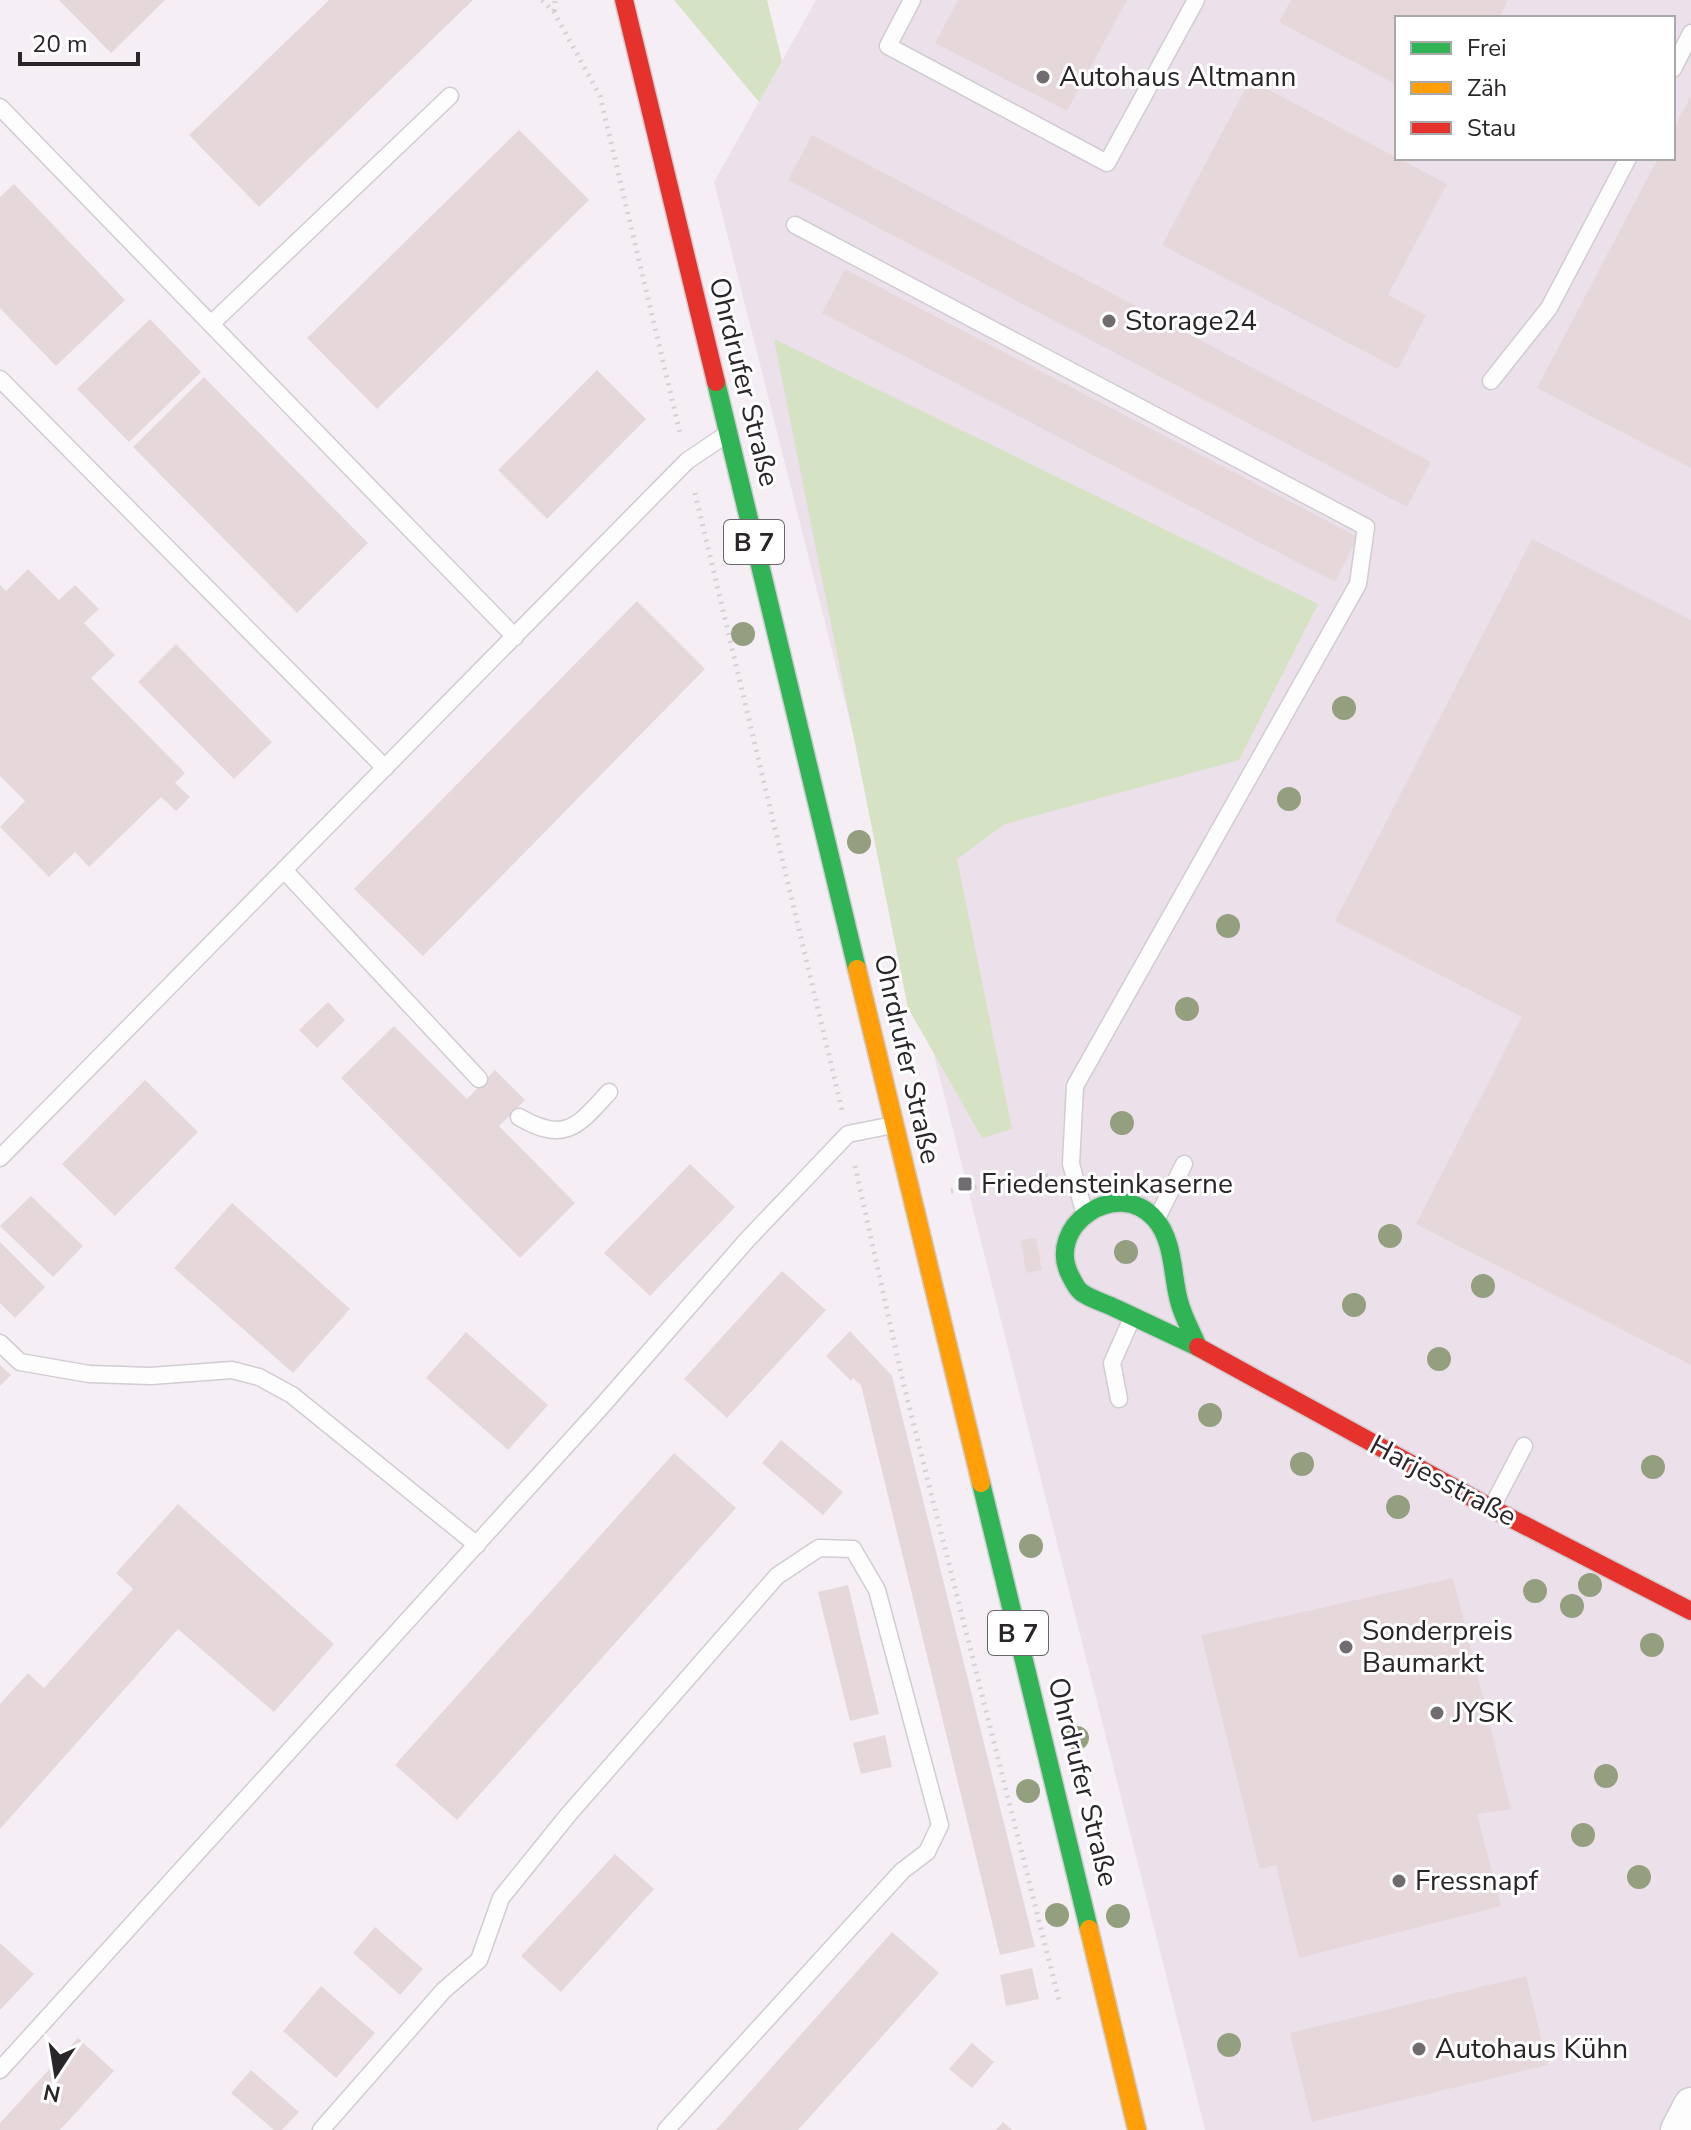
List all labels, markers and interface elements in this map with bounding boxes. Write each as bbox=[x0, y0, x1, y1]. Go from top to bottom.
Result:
scale bar bbox=[20, 16, 138, 66]
legend bbox=[1395, 16, 1675, 160]
text: 20 m bbox=[32, 28, 88, 60]
text: Frei bbox=[1467, 32, 1507, 64]
place label: Autohaus Altmann bbox=[1059, 58, 1296, 96]
marker: Autohaus Altmann bbox=[1034, 68, 1052, 86]
text: Zäh bbox=[1467, 72, 1507, 104]
text: Stau bbox=[1467, 112, 1516, 144]
street label: Ohrdrufer Straße bbox=[700, 274, 788, 490]
place label: Storage24 bbox=[1125, 302, 1257, 340]
marker: Storage24 bbox=[1100, 312, 1118, 330]
road number: B 7 bbox=[724, 520, 784, 564]
street label: Ohrdrufer Straße bbox=[864, 950, 950, 1168]
place label: Friedensteinkaserne bbox=[981, 1165, 1233, 1203]
marker: Friedensteinkaserne bbox=[956, 1175, 974, 1193]
street label: Harjesstraße bbox=[1363, 1426, 1523, 1536]
road number: B 7 bbox=[988, 1611, 1048, 1655]
place label: Sonderpreis Baumarkt bbox=[1362, 1612, 1513, 1682]
marker: Sonderpreis Baumarkt bbox=[1337, 1638, 1355, 1656]
street label: Ohrdrufer Straße bbox=[1039, 1674, 1127, 1890]
place label: JYSK bbox=[1452, 1694, 1513, 1732]
marker: JYSK bbox=[1428, 1704, 1446, 1722]
place label: Fressnapf bbox=[1415, 1862, 1539, 1900]
marker: Fressnapf bbox=[1390, 1872, 1408, 1890]
place label: Autohaus Kühn bbox=[1435, 2030, 1628, 2068]
north arrow bbox=[16, 2034, 96, 2114]
marker: Autohaus Kühn bbox=[1410, 2040, 1428, 2058]
text: N bbox=[41, 2076, 63, 2109]

